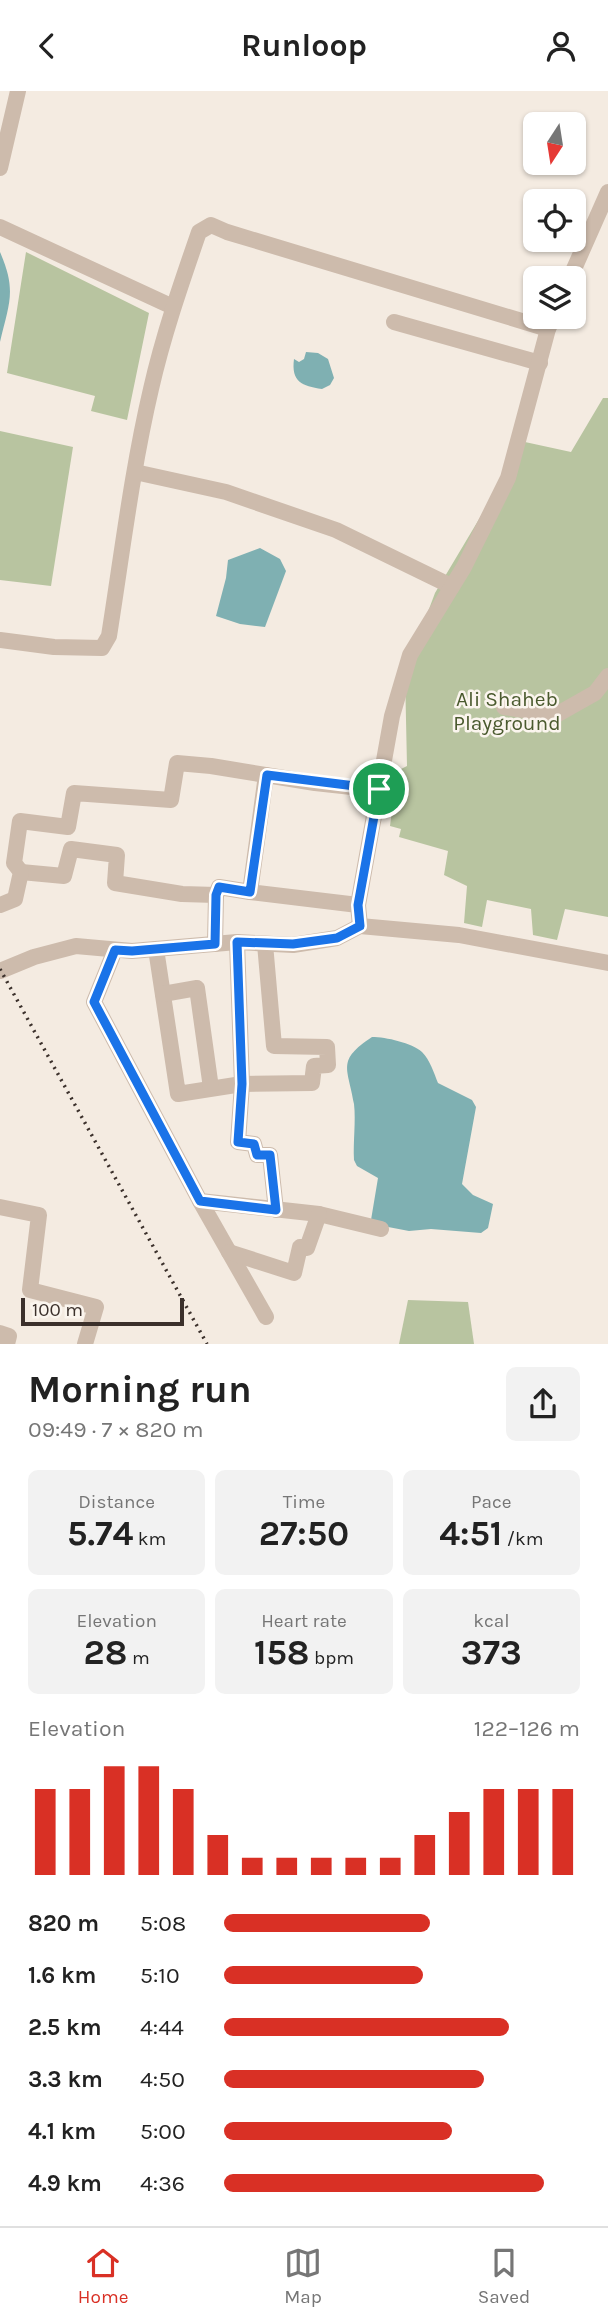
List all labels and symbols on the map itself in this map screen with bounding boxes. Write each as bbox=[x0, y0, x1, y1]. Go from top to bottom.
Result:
north arrow bbox=[523, 112, 586, 175]
park label: Ali Shaheb Playground bbox=[453, 687, 561, 735]
pin bbox=[349, 759, 409, 819]
scale bar bbox=[21, 1295, 184, 1327]

